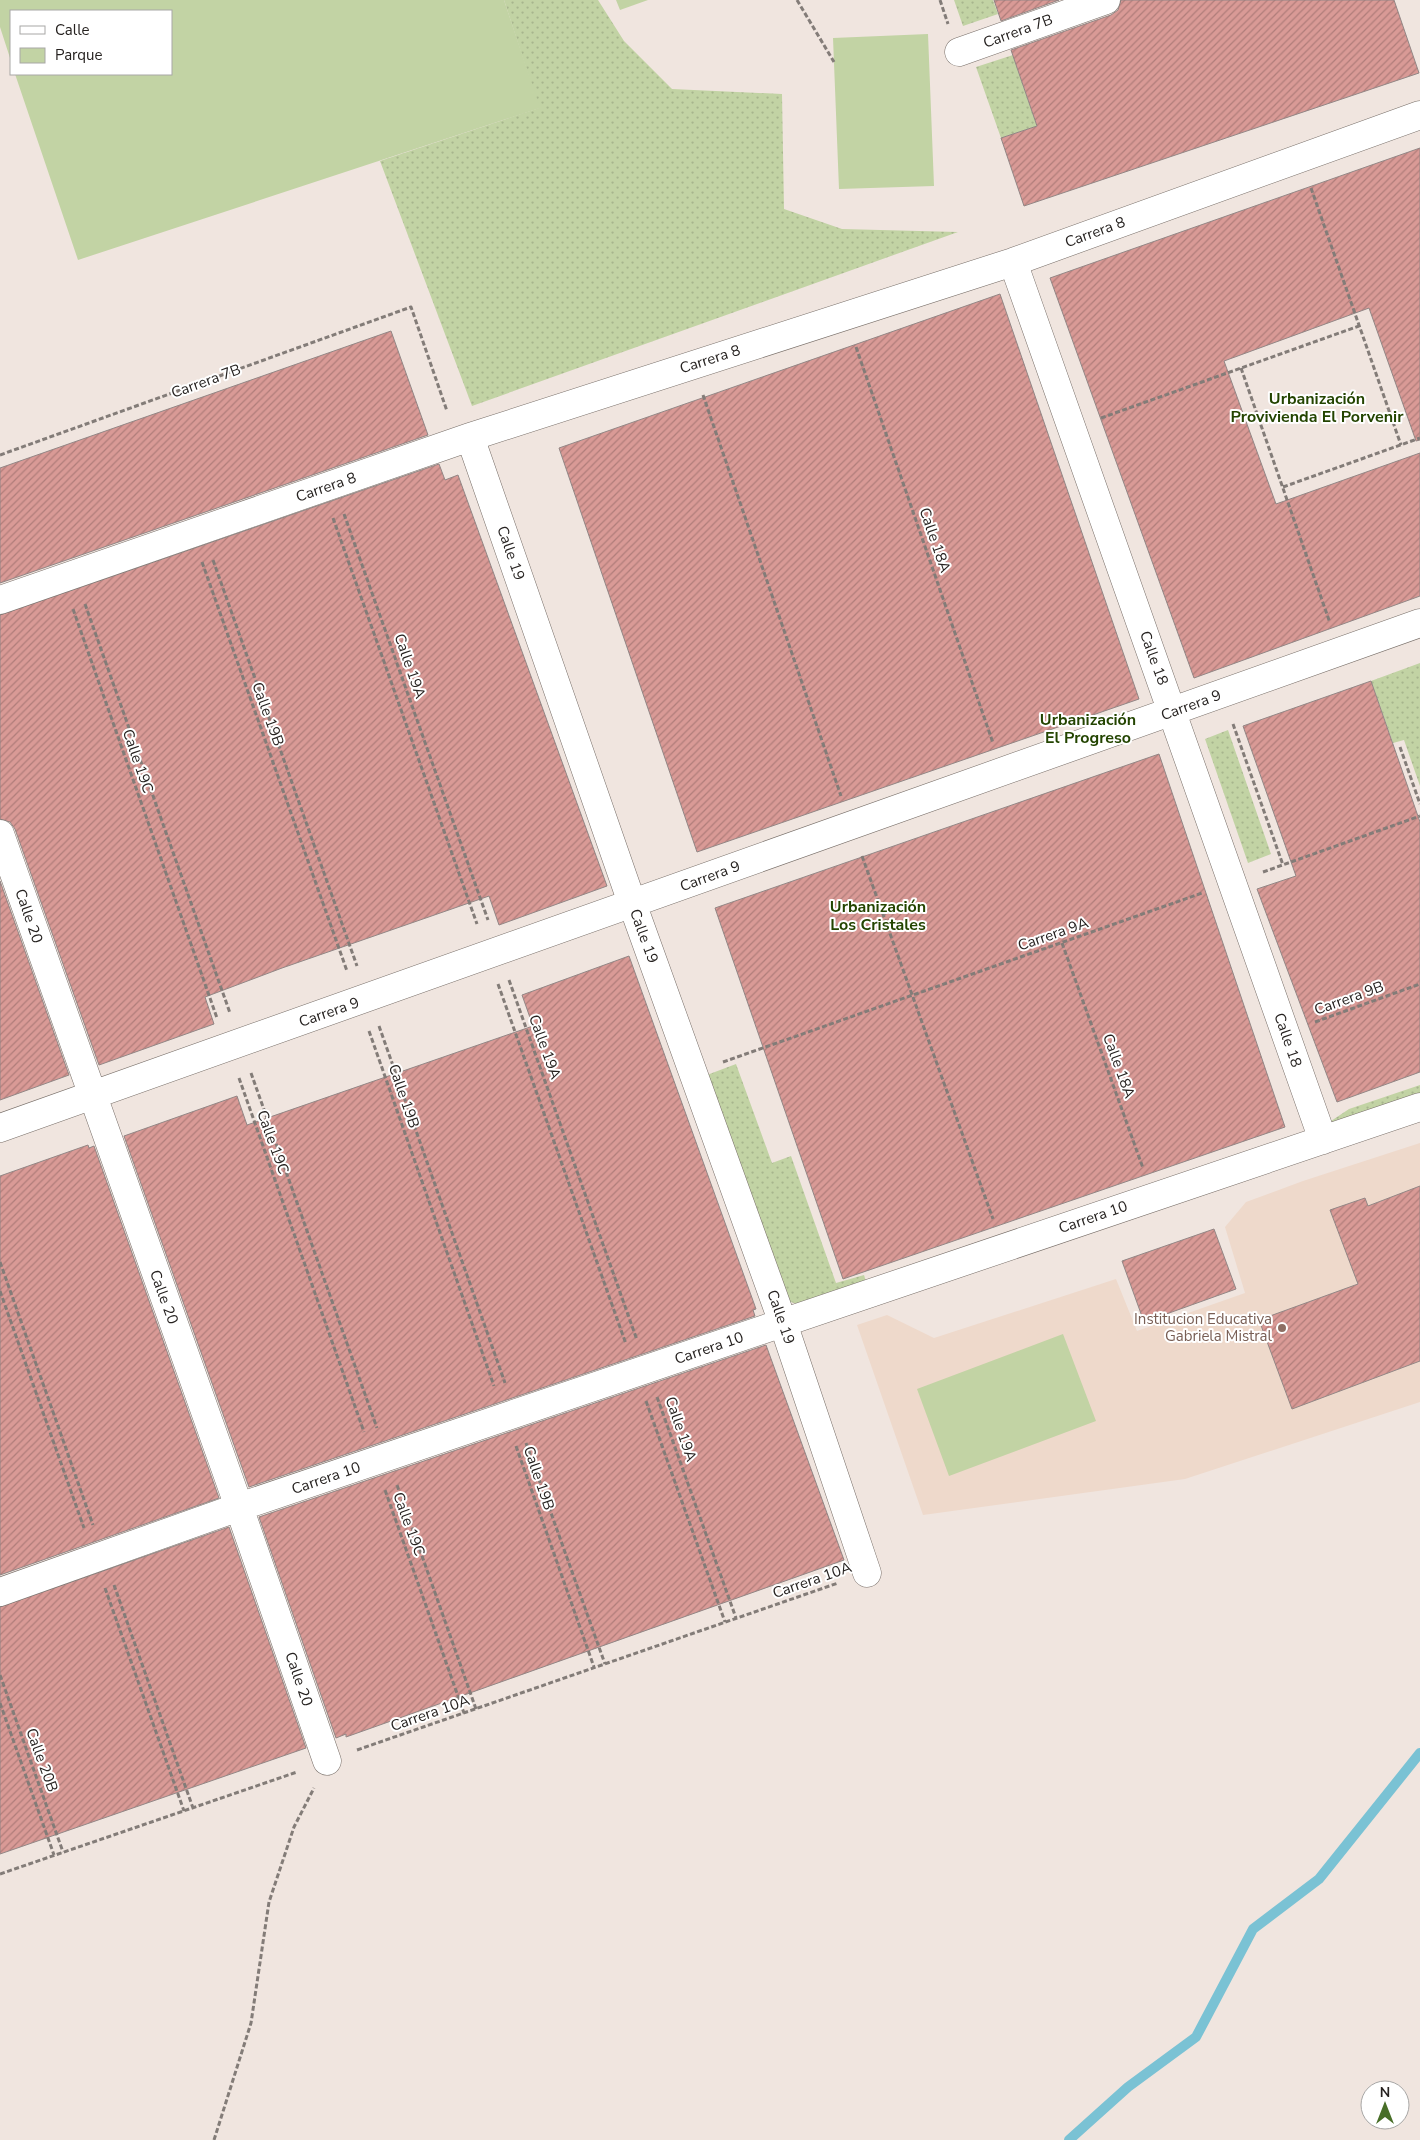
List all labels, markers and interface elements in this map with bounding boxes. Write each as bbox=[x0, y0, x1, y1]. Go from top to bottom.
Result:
street label: Carrera 7B bbox=[980, 9, 1056, 53]
legend bbox=[10, 10, 172, 75]
text: Calle bbox=[55, 20, 90, 40]
text: Parque bbox=[55, 45, 103, 65]
street label: Carrera 8 bbox=[1062, 212, 1128, 252]
street label: Carrera 8 bbox=[677, 340, 743, 378]
street label: Carrera 7B bbox=[168, 359, 244, 403]
district label: Urbanización Provivienda El Porvenir bbox=[1231, 388, 1404, 428]
street label: Carrera 8 bbox=[293, 467, 359, 507]
street label: Calle 18A bbox=[915, 505, 955, 575]
street label: Calle 19 bbox=[492, 523, 530, 583]
street label: Calle 18 bbox=[1135, 628, 1173, 688]
street label: Calle 19A bbox=[390, 631, 430, 701]
street label: Calle 19B bbox=[247, 679, 289, 749]
street label: Carrera 9 bbox=[1158, 685, 1224, 725]
district label: Urbanización El Progreso bbox=[1040, 709, 1136, 749]
street label: Calle 19C bbox=[118, 726, 158, 796]
street label: Carrera 9 bbox=[677, 856, 743, 896]
street label: Calle 20 bbox=[10, 886, 48, 946]
district label: Urbanización Los Cristales bbox=[830, 896, 926, 936]
street label: Calle 19 bbox=[625, 906, 663, 966]
street label: Carrera 9A bbox=[1015, 913, 1091, 955]
street label: Carrera 9B bbox=[1311, 976, 1387, 1020]
street label: Carrera 9 bbox=[296, 992, 362, 1032]
street label: Calle 18 bbox=[1269, 1010, 1307, 1070]
street label: Calle 19A bbox=[524, 1012, 566, 1082]
street label: Calle 18A bbox=[1098, 1031, 1140, 1101]
street label: Calle 19B bbox=[384, 1061, 424, 1131]
street label: Calle 19C bbox=[252, 1107, 294, 1177]
street label: Carrera 10 bbox=[1056, 1196, 1130, 1238]
street label: Calle 20 bbox=[145, 1267, 183, 1327]
street label: Calle 19 bbox=[762, 1287, 800, 1347]
place label: Institucion Educativa Gabriela Mistral bbox=[1134, 1309, 1273, 1346]
marker: Institucion Educativa Gabriela Mistral bbox=[1276, 1322, 1288, 1334]
street label: Carrera 10 bbox=[672, 1327, 746, 1369]
street label: Calle 19A bbox=[661, 1394, 701, 1464]
street label: Calle 19B bbox=[519, 1443, 559, 1513]
street label: Carrera 10 bbox=[289, 1457, 363, 1499]
street label: Calle 19C bbox=[388, 1489, 430, 1559]
street label: Carrera 10A bbox=[770, 1557, 854, 1603]
street label: Calle 20 bbox=[280, 1649, 318, 1709]
street label: Carrera 10A bbox=[388, 1690, 472, 1736]
street label: Calle 20B bbox=[21, 1725, 63, 1795]
north arrow bbox=[1360, 2080, 1410, 2130]
text: N bbox=[1380, 2083, 1390, 2102]

